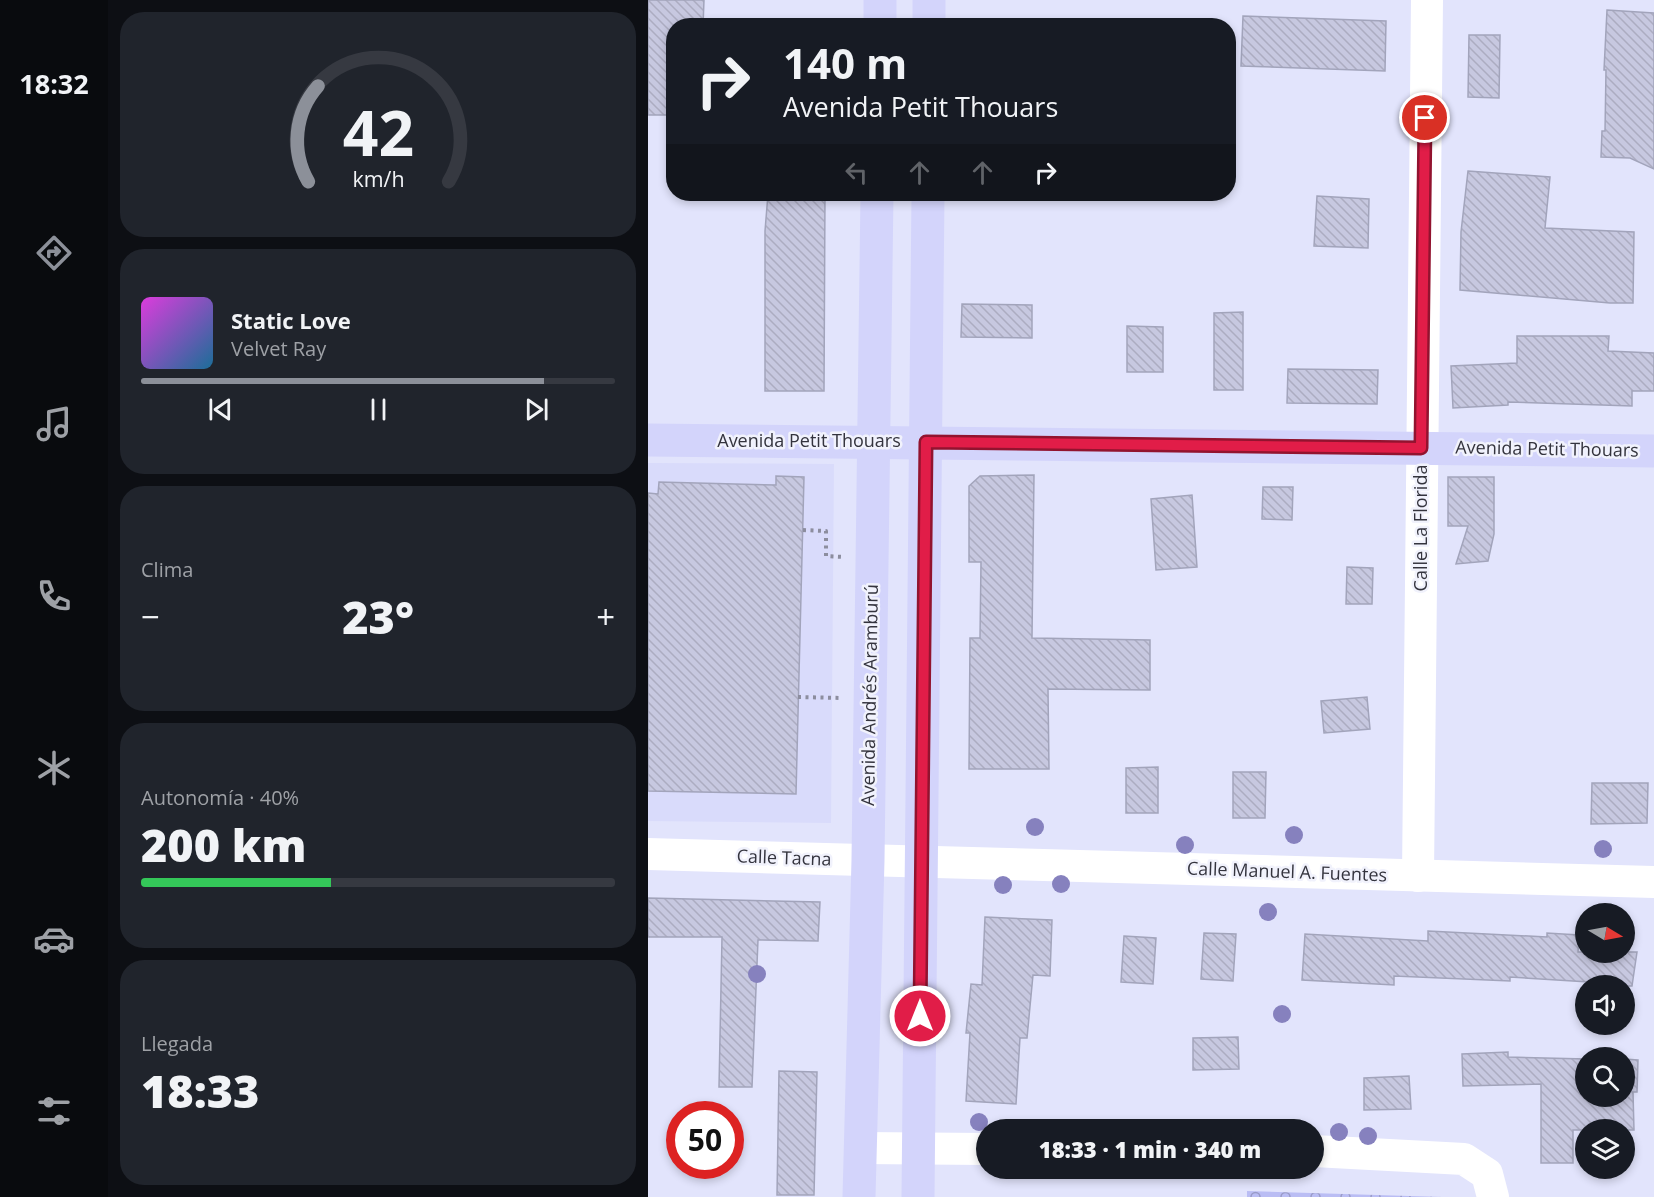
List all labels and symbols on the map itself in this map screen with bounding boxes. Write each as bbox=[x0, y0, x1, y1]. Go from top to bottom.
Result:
pin bbox=[1399, 92, 1450, 143]
street label: Avenida Petit Thouars bbox=[717, 428, 901, 452]
street label: Avenida Petit Thouars bbox=[1455, 434, 1639, 462]
street label: Calle La Florida bbox=[1408, 465, 1432, 591]
street label: Avenida Andrés Aramburú bbox=[855, 584, 883, 806]
street label: Calle Tacna bbox=[736, 843, 832, 871]
street label: Calle Manuel A. Fuentes bbox=[1187, 856, 1387, 886]
north arrow bbox=[1575, 903, 1635, 963]
position arrow bbox=[888, 984, 952, 1048]
speed limit sign: 50 bbox=[666, 1101, 744, 1179]

